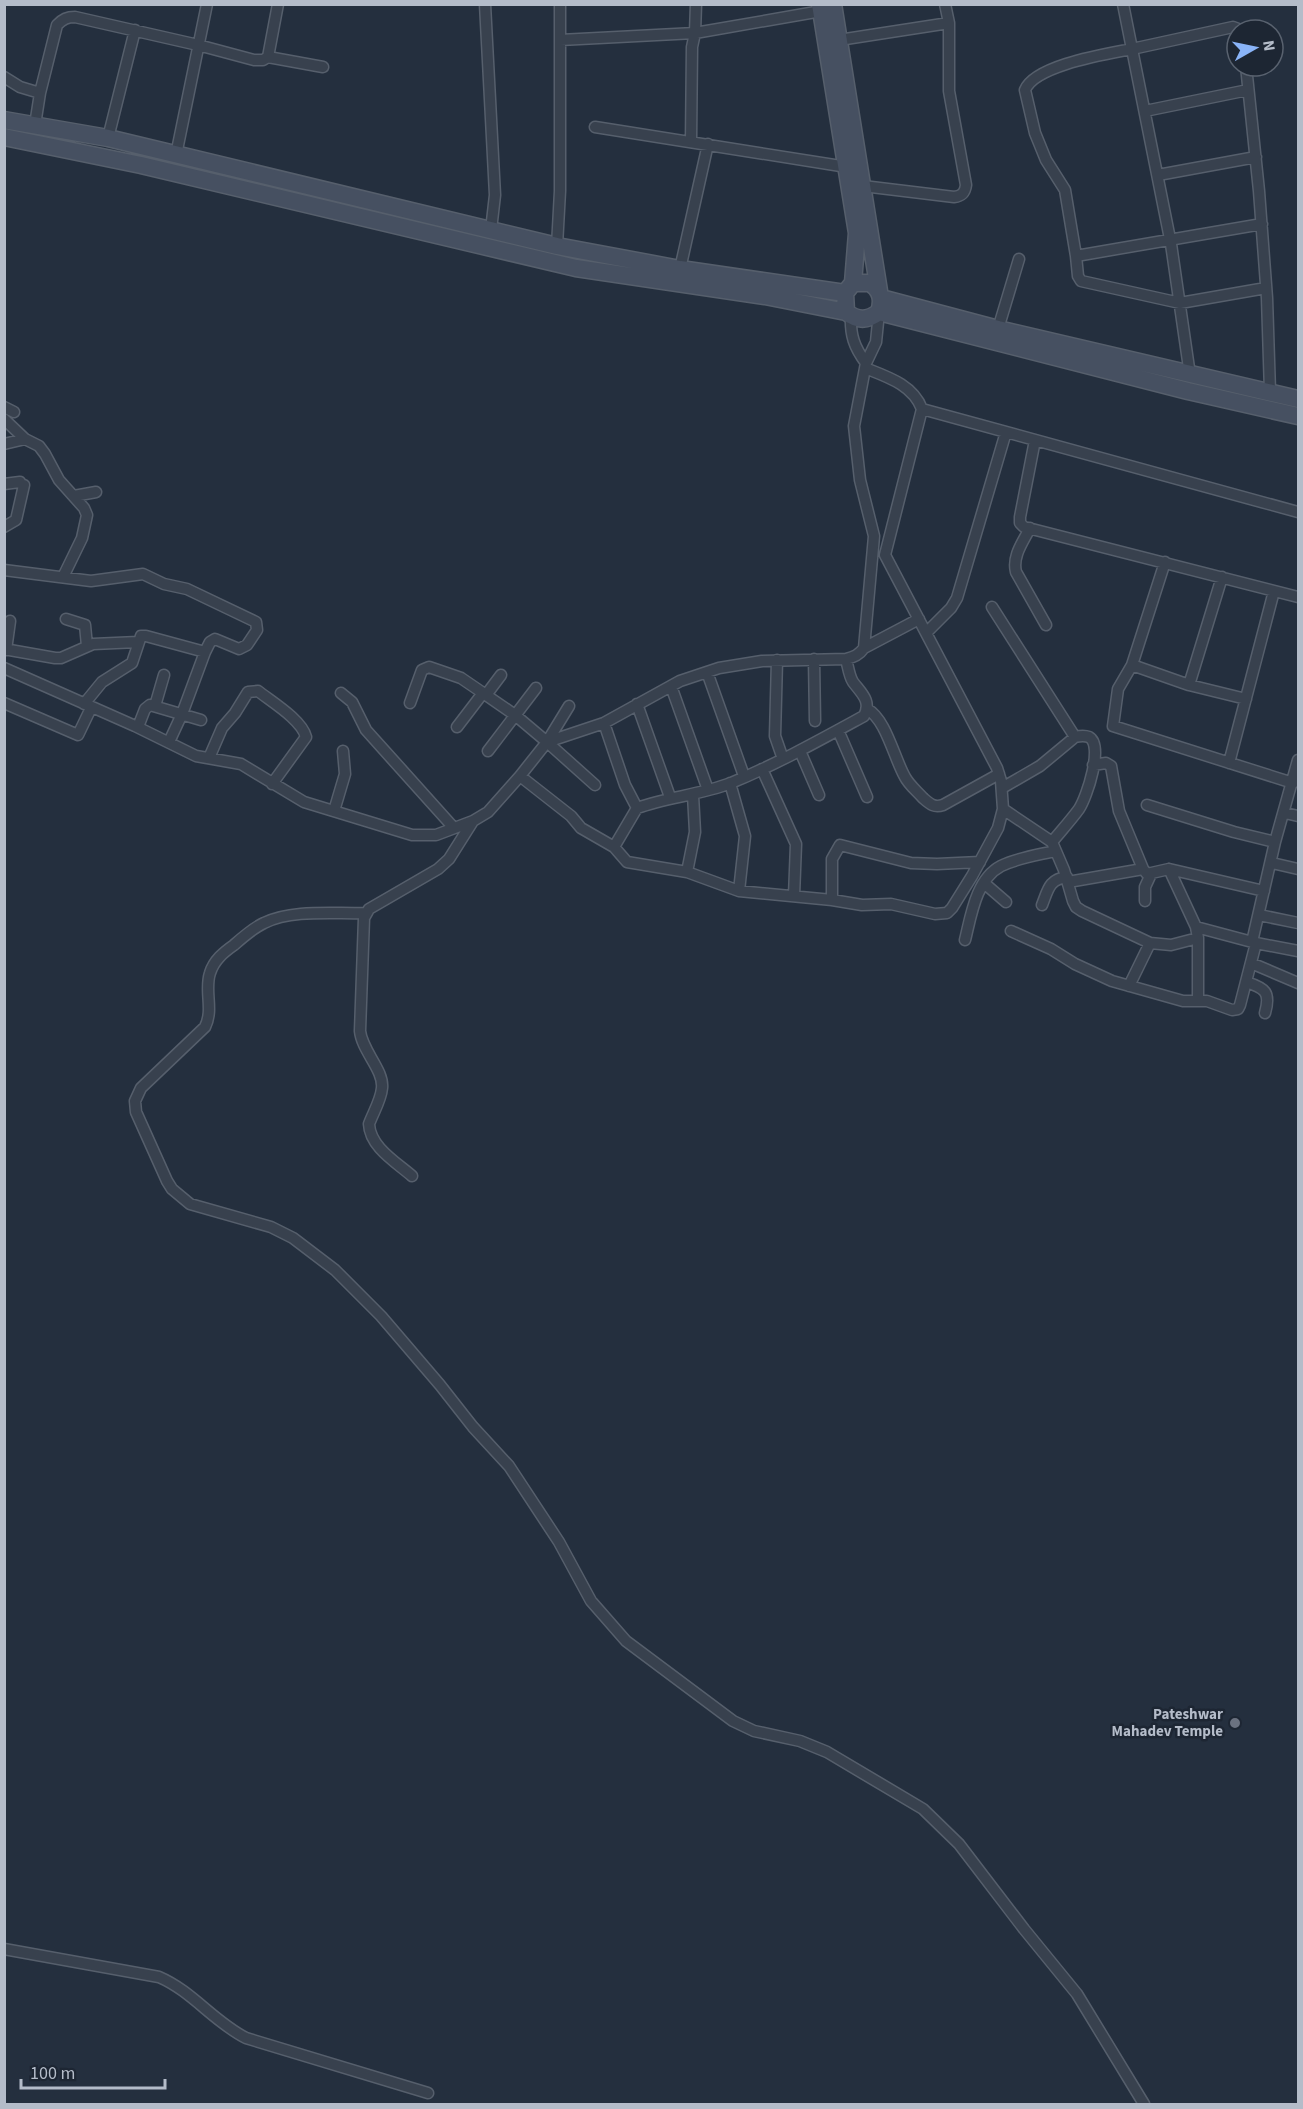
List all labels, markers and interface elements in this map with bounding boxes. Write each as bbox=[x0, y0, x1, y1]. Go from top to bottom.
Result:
north arrow bbox=[1225, 18, 1285, 78]
text: N bbox=[1257, 39, 1281, 53]
place label: Pateshwar Mahadev Temple bbox=[1112, 1704, 1223, 1742]
marker: Pateshwar Mahadev Temple bbox=[1228, 1716, 1242, 1730]
scale bar bbox=[21, 2052, 165, 2090]
text: 100 m bbox=[30, 2061, 75, 2086]

